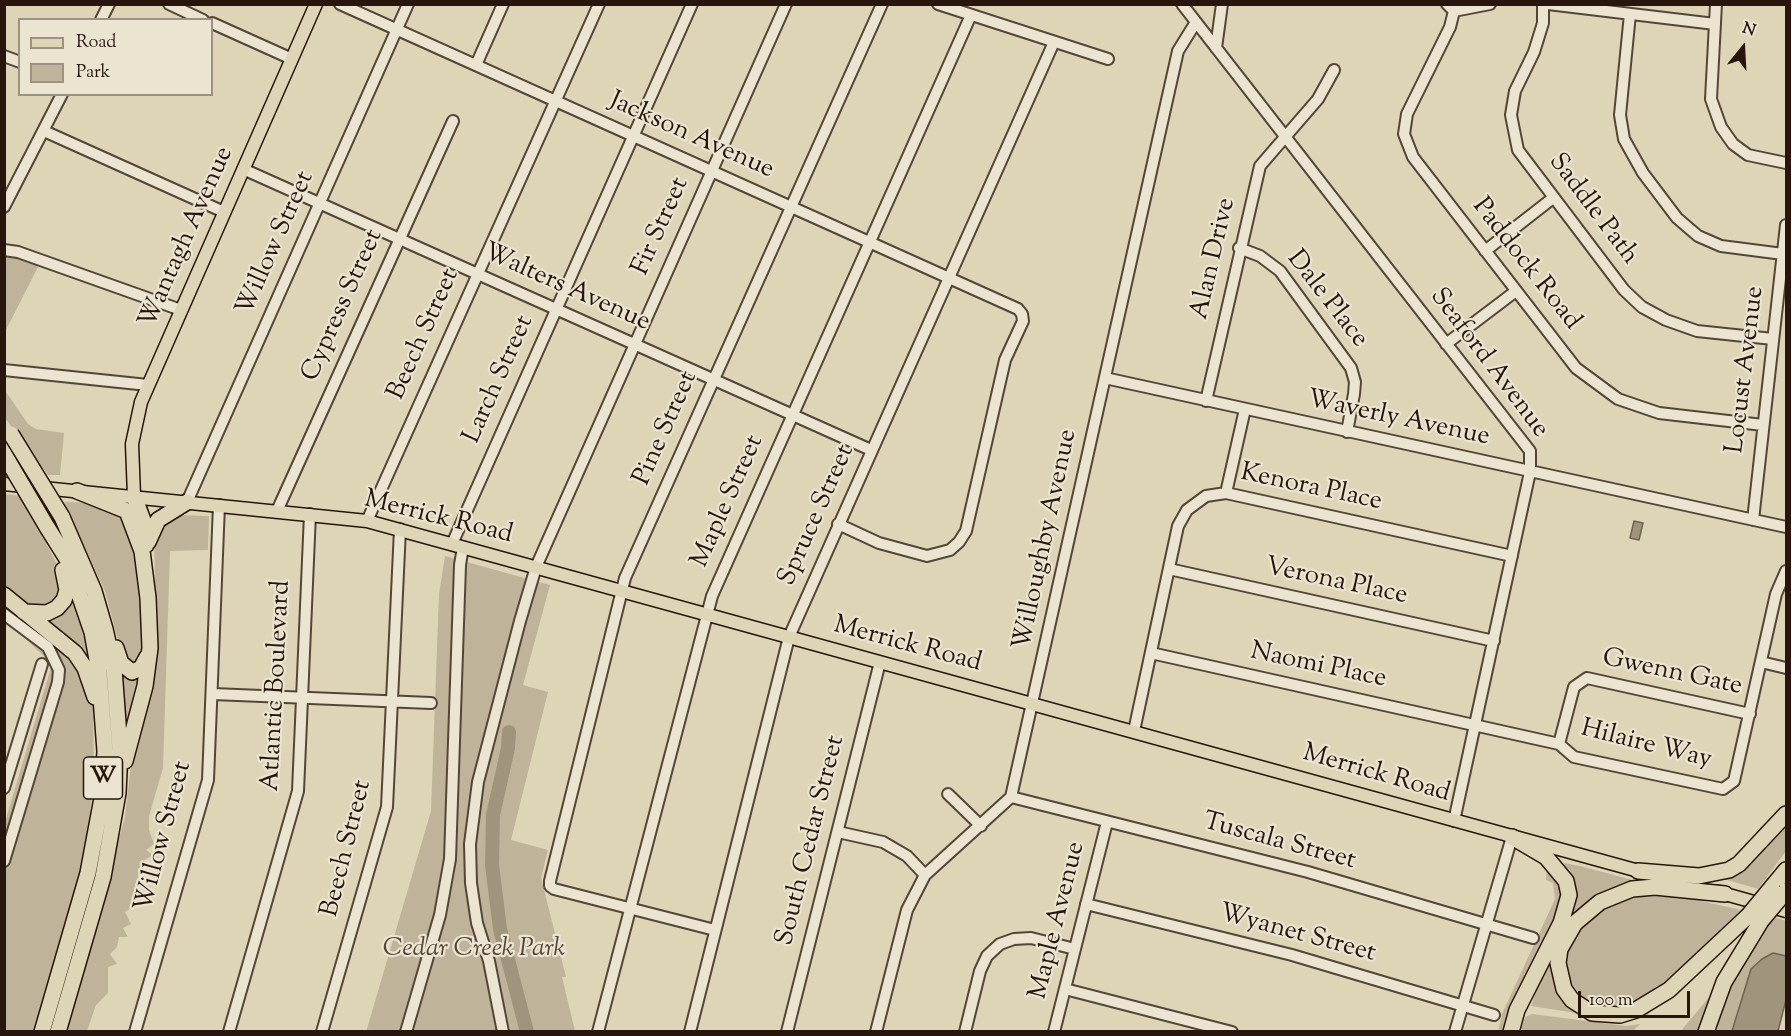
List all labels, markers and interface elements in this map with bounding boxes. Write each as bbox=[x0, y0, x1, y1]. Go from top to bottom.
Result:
text: N bbox=[1739, 17, 1758, 43]
legend bbox=[18, 18, 213, 96]
north arrow bbox=[1713, 18, 1773, 78]
text: Road bbox=[76, 30, 116, 56]
text: Park bbox=[76, 60, 110, 86]
street label: Jackson Avenue bbox=[604, 87, 778, 187]
street label: Wantagh Avenue bbox=[134, 142, 242, 334]
street label: Saddle Path bbox=[1540, 148, 1644, 272]
street label: Willow Street bbox=[231, 167, 323, 321]
street label: Fir Street bbox=[627, 173, 697, 281]
street label: Paddock Road bbox=[1464, 193, 1586, 337]
street label: Alan Drive bbox=[1186, 195, 1244, 323]
street label: Cypress Street bbox=[297, 225, 391, 387]
street label: Walters Avenue bbox=[478, 238, 654, 340]
street label: Dale Place bbox=[1278, 245, 1374, 355]
street label: Beech Street bbox=[382, 265, 468, 405]
street label: Seaford Avenue bbox=[1422, 283, 1554, 445]
street label: Locust Avenue bbox=[1721, 285, 1773, 455]
street label: Larch Street bbox=[458, 311, 542, 449]
street label: Pine Street bbox=[628, 367, 706, 491]
street label: Waverly Avenue bbox=[1304, 385, 1492, 455]
street label: Willoughby Avenue bbox=[1008, 427, 1086, 653]
street label: Maple Street bbox=[686, 431, 772, 573]
street label: Spruce Street bbox=[773, 441, 863, 591]
street label: Kenora Place bbox=[1237, 459, 1385, 519]
street label: Merrick Road bbox=[360, 485, 516, 553]
street label: Verona Place bbox=[1262, 553, 1410, 613]
street label: Atlantic Boulevard bbox=[257, 580, 299, 792]
street label: Merrick Road bbox=[829, 611, 985, 681]
street label: Naomi Place bbox=[1247, 637, 1389, 697]
street label: Gwenn Gate bbox=[1599, 644, 1745, 704]
street label: Hilaire Way bbox=[1577, 715, 1715, 777]
street label: South Cedar Street bbox=[771, 733, 853, 949]
street label: Merrick Road bbox=[1299, 739, 1453, 811]
road number: W bbox=[84, 757, 122, 799]
street label: Willow Street bbox=[130, 758, 200, 916]
street label: Beech Street bbox=[316, 777, 380, 921]
street label: Tuscala Street bbox=[1199, 808, 1359, 878]
street label: Maple Avenue bbox=[1024, 839, 1094, 1003]
street label: Wyanet Street bbox=[1215, 899, 1379, 971]
park label: Cedar Creek Park bbox=[383, 935, 565, 967]
scale bar bbox=[1581, 979, 1694, 1017]
text: 100 m bbox=[1589, 988, 1633, 1014]

